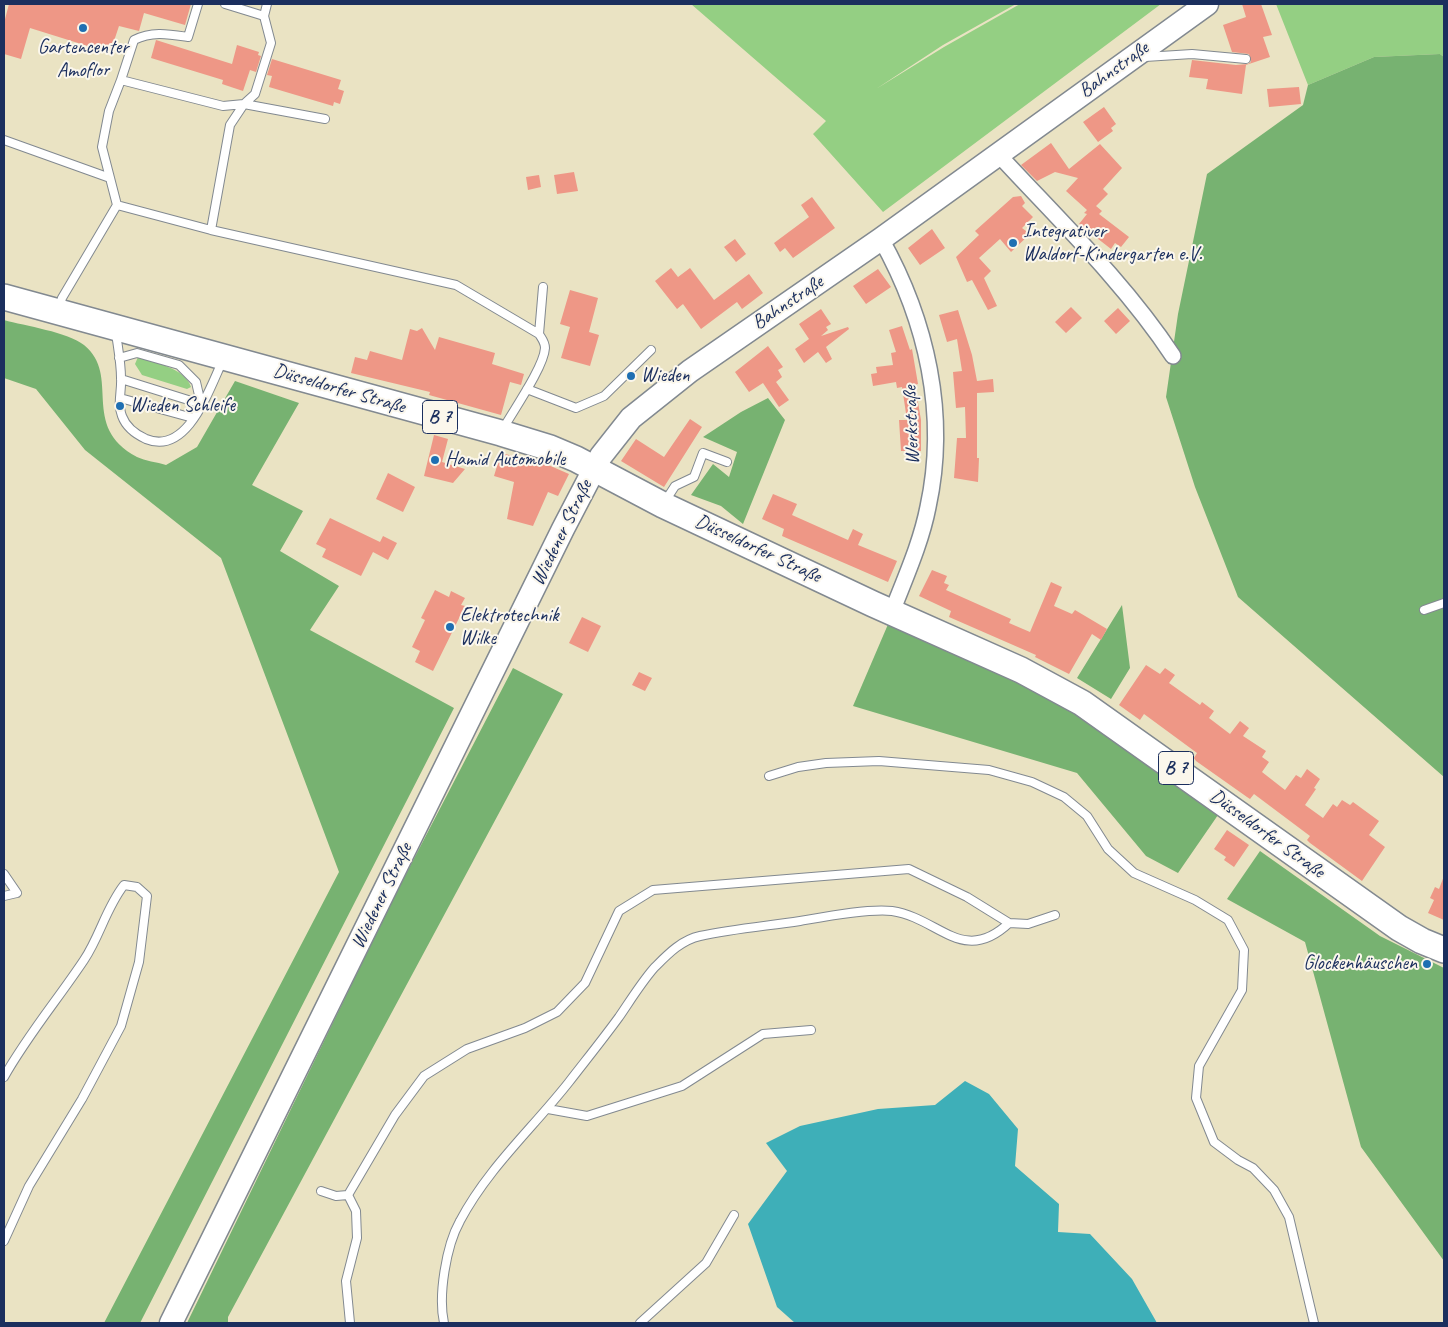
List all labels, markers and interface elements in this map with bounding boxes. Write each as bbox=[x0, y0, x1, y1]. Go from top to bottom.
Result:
marker: Gartencenter Amoflor bbox=[77, 22, 89, 34]
place label: Gartencenter Amoflor bbox=[38, 36, 128, 83]
street label: Bahnstraße bbox=[1074, 37, 1154, 103]
place label: Integrativer Waldorf-Kindergarten e.V. bbox=[1023, 220, 1202, 267]
marker: Integrativer Waldorf-Kindergarten e.V. bbox=[1007, 237, 1019, 249]
street label: Bahnstraße bbox=[748, 271, 828, 335]
street label: Düsseldorfer Straße bbox=[270, 359, 408, 419]
place label: Wieden bbox=[641, 364, 690, 388]
marker: Wieden bbox=[625, 370, 637, 382]
street label: Werkstraße bbox=[899, 385, 925, 465]
place label: Wieden Schleife bbox=[130, 394, 235, 418]
marker: Wieden Schleife bbox=[114, 400, 126, 412]
road number: B 7 bbox=[422, 401, 458, 434]
place label: Hamid Automobile bbox=[445, 448, 565, 472]
marker: Hamid Automobile bbox=[429, 454, 441, 466]
street label: Wiedener Straße bbox=[526, 476, 598, 590]
street label: Düsseldorfer Straße bbox=[691, 509, 825, 589]
place label: Elektrotechnik Wilke bbox=[460, 604, 559, 651]
marker: Elektrotechnik Wilke bbox=[444, 621, 456, 633]
road number: B 7 bbox=[1158, 751, 1194, 784]
street label: Düsseldorfer Straße bbox=[1205, 784, 1329, 884]
street label: Wiedener Straße bbox=[346, 839, 418, 953]
place label: Glockenhäuschen bbox=[1303, 952, 1417, 976]
marker: Glockenhäuschen bbox=[1421, 958, 1433, 970]

